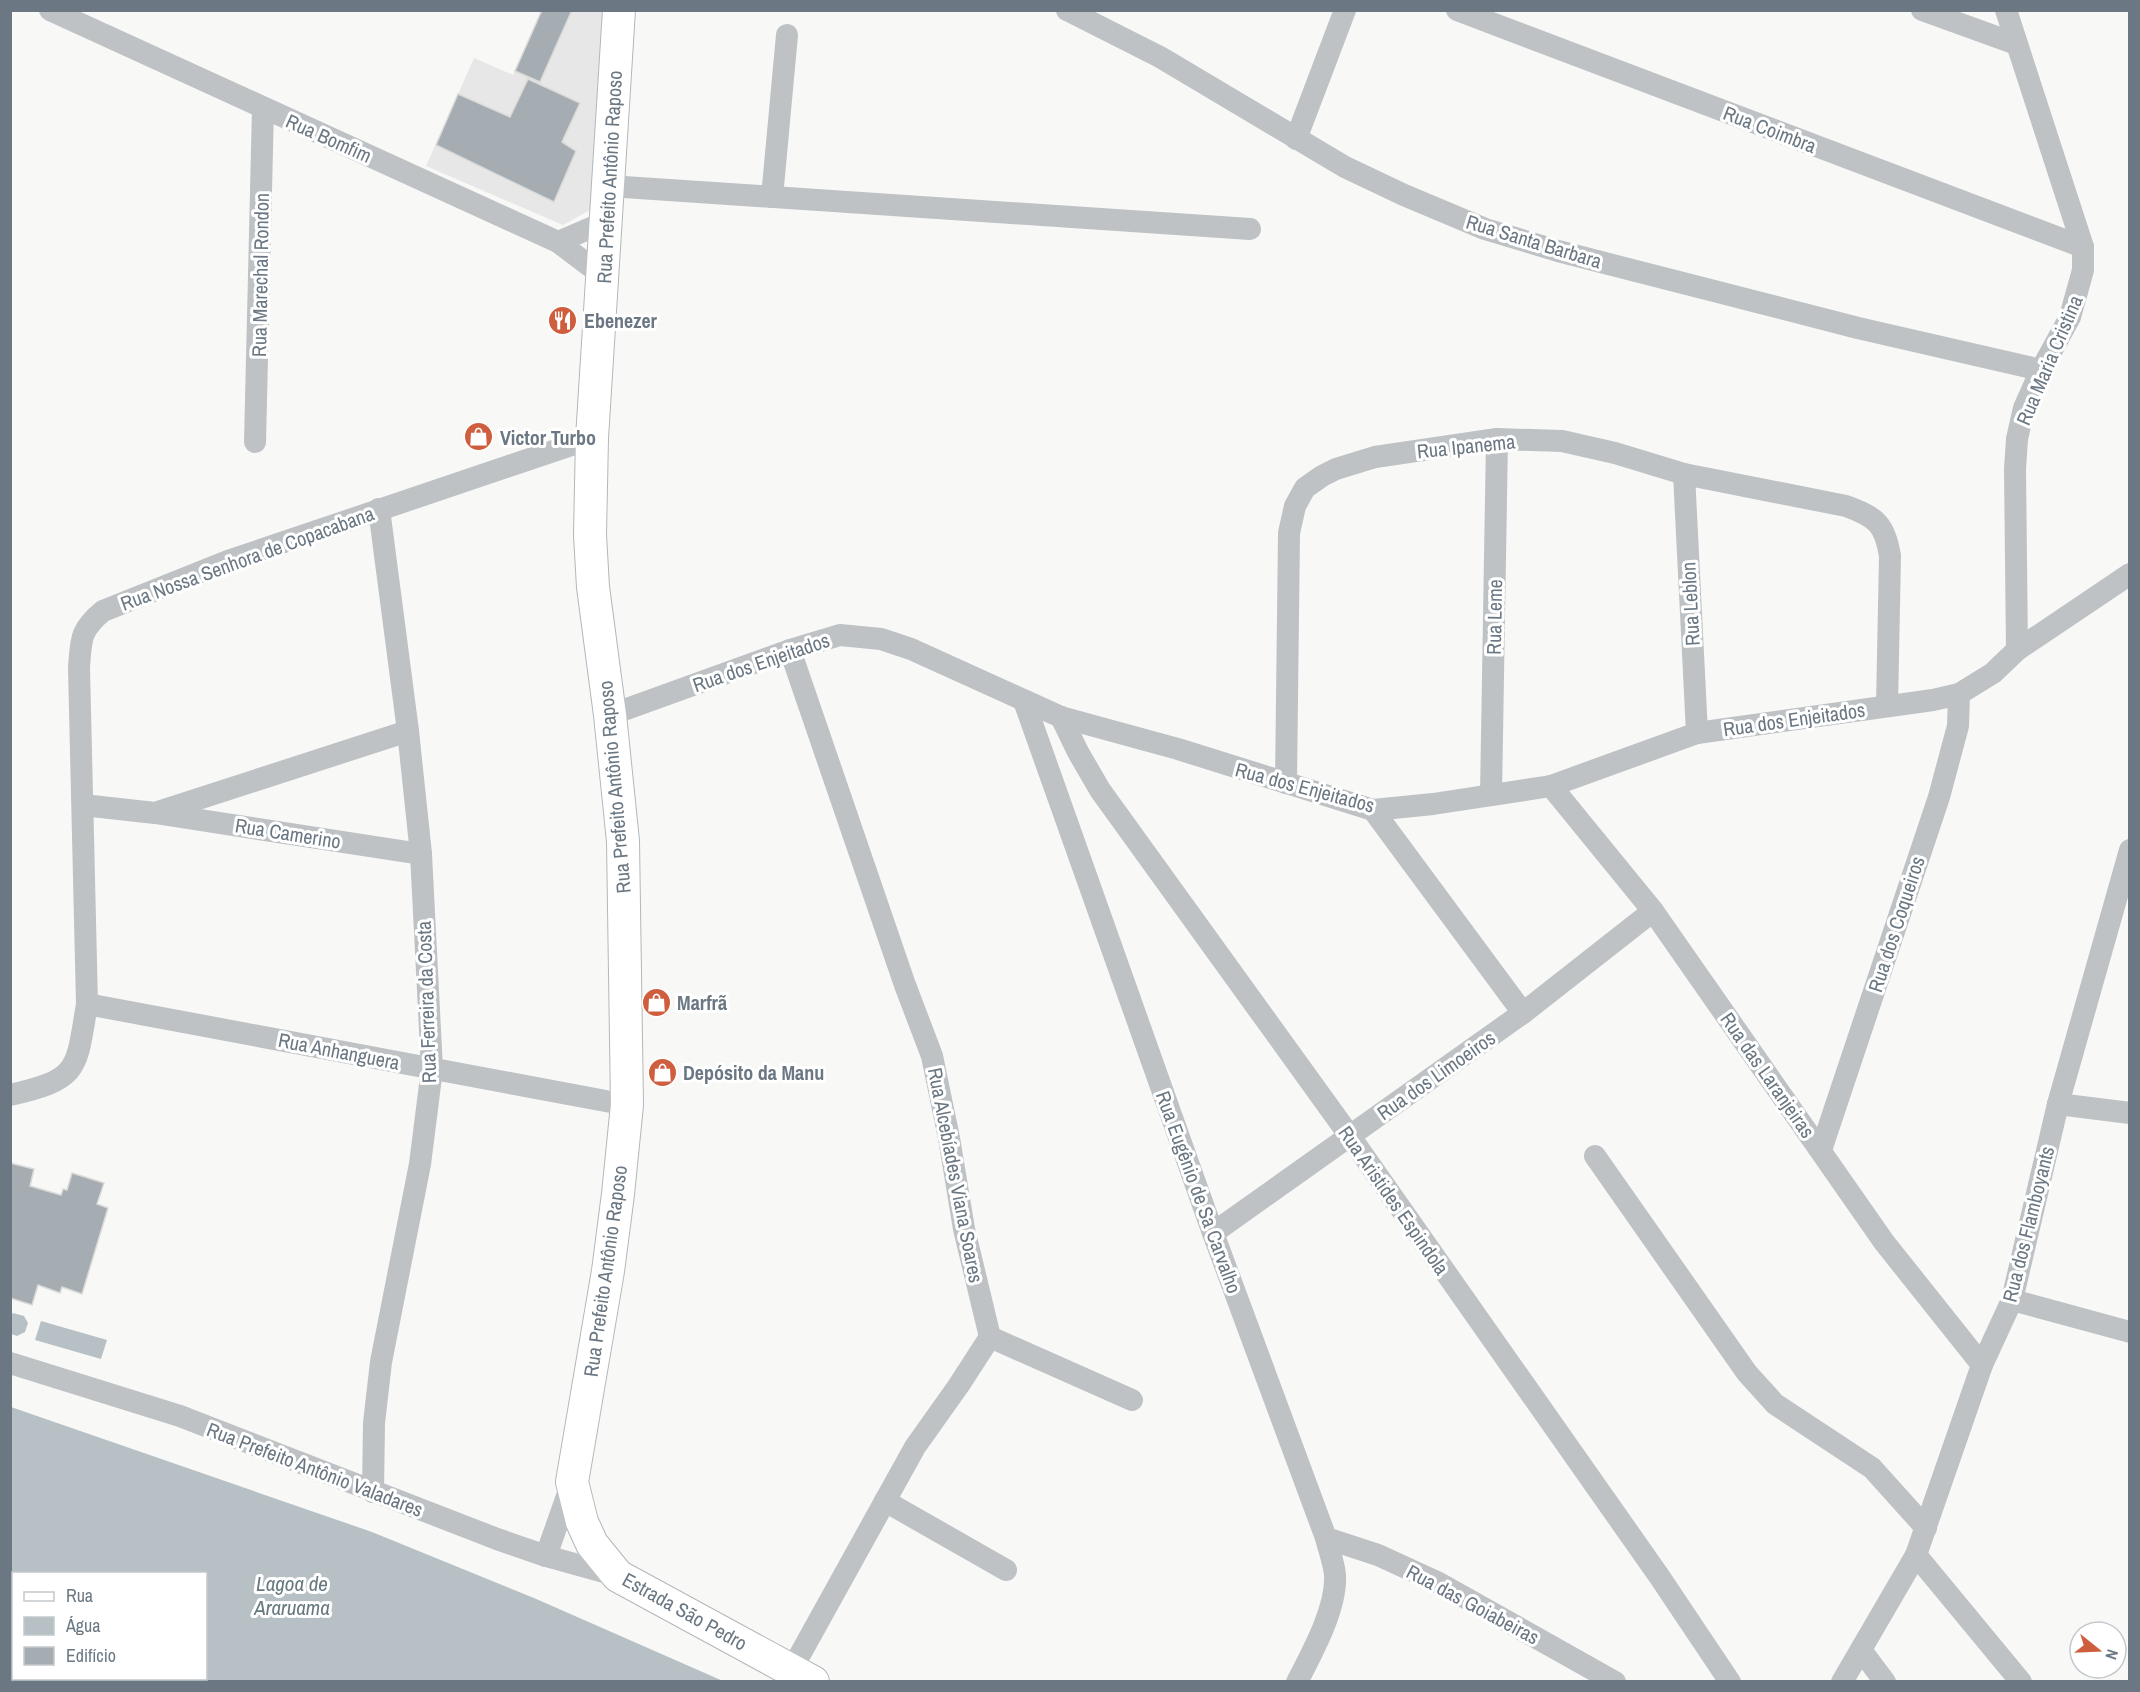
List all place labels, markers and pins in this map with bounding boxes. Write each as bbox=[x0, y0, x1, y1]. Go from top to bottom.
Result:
restaurant icon: Ebenezer bbox=[547, 304, 579, 336]
place label: Ebenezer bbox=[584, 307, 658, 334]
shop icon: Victor Turbo bbox=[463, 421, 495, 453]
place label: Victor Turbo bbox=[500, 424, 596, 451]
shop icon: Marfrã bbox=[640, 986, 672, 1018]
place label: Marfrã bbox=[677, 989, 727, 1016]
shop icon: Depósito da Manu bbox=[646, 1056, 678, 1088]
place label: Depósito da Manu bbox=[683, 1059, 824, 1086]

